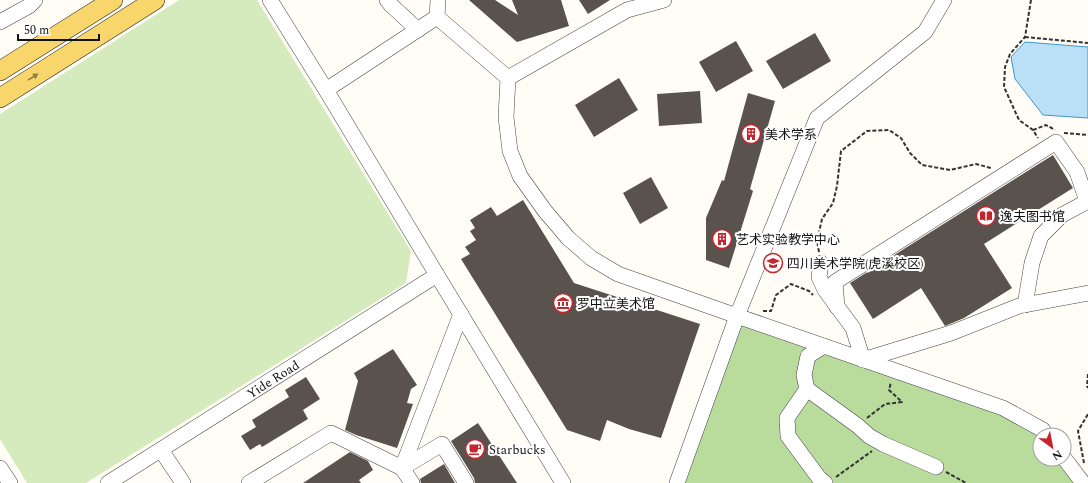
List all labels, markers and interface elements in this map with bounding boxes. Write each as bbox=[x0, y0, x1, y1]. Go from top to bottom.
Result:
scale bar bbox=[18, 16, 99, 42]
text: 50 m bbox=[24, 21, 49, 40]
one-way arrow bbox=[28, 73, 38, 81]
building icon: 美术学系 bbox=[740, 123, 762, 145]
place label: 美术学系 bbox=[765, 125, 817, 145]
library icon: 逸夫图书馆 bbox=[975, 205, 997, 227]
place label: 逸夫图书馆 bbox=[1000, 207, 1065, 227]
building icon: 艺术实验教学中心 bbox=[711, 228, 733, 250]
place label: 艺术实验教学中心 bbox=[736, 230, 840, 250]
school or university icon: 四川美术学院(虎溪校区) bbox=[762, 252, 784, 274]
place label: 四川美术学院(虎溪校区) bbox=[787, 254, 924, 274]
museum icon: 罗中立美术馆 bbox=[552, 292, 574, 314]
place label: 罗中立美术馆 bbox=[577, 294, 655, 314]
street label: Yide Road bbox=[243, 355, 304, 404]
north arrow bbox=[1032, 427, 1072, 467]
cafe icon: Starbucks bbox=[464, 438, 486, 460]
place label: Starbucks bbox=[489, 440, 546, 460]
text: N bbox=[1049, 445, 1065, 465]

